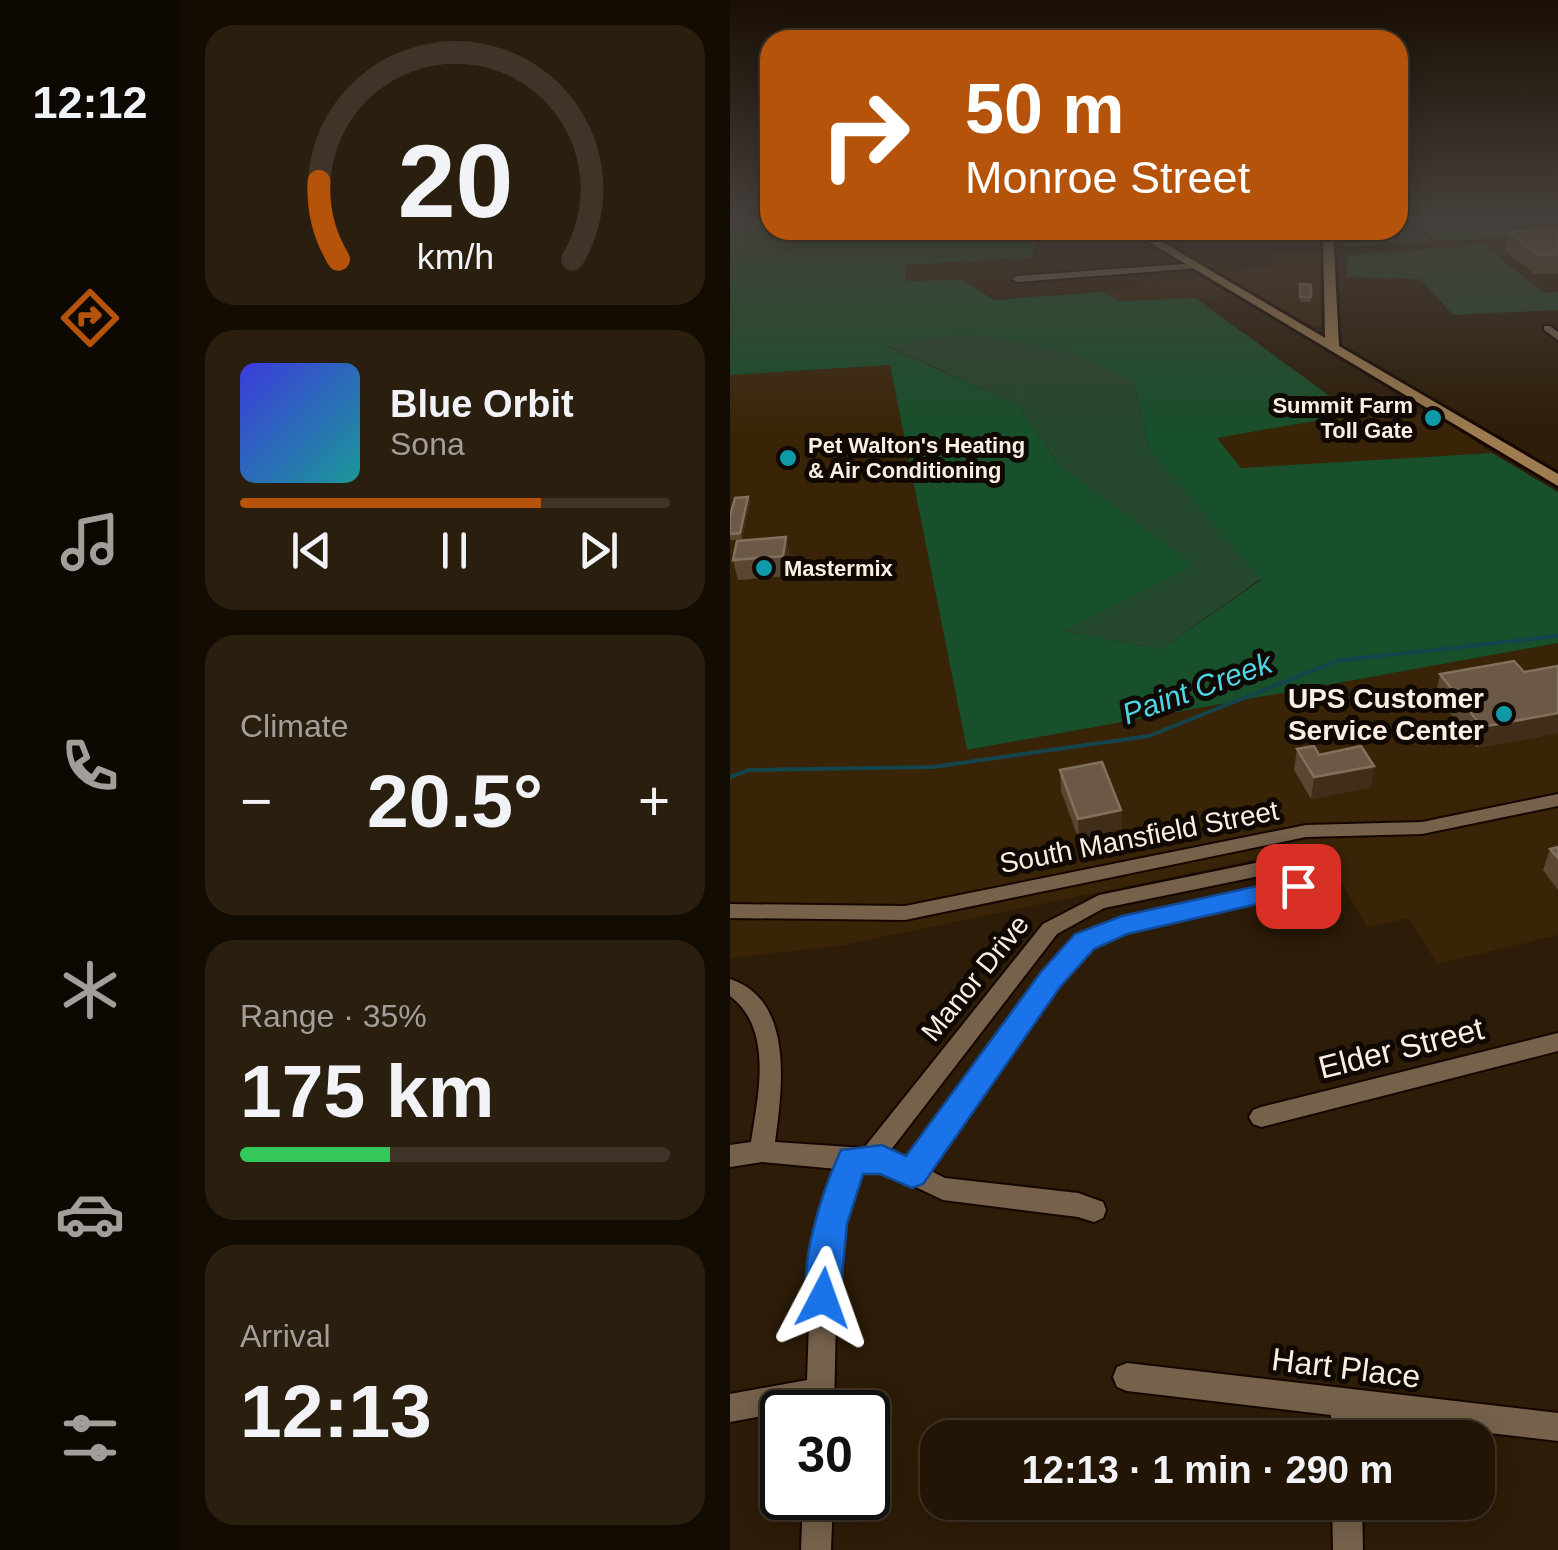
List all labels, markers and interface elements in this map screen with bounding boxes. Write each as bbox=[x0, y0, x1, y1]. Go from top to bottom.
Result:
icon: right bbox=[800, 70, 930, 200]
text: 50 m bbox=[965, 70, 1125, 148]
text: 12:12 bbox=[32, 77, 148, 128]
text: 20 bbox=[397, 123, 513, 239]
text: Monroe Street bbox=[965, 152, 1250, 203]
text: km/h bbox=[416, 237, 494, 277]
icon: directions bbox=[55, 283, 125, 353]
text: Blue Orbit bbox=[390, 383, 574, 425]
place label: Summit Farm Toll Gate bbox=[1272, 393, 1413, 443]
marker: Summit Farm Toll Gate bbox=[1422, 407, 1444, 429]
text: Sona bbox=[390, 426, 465, 462]
place label: Pet Walton's Heating & Air Conditioning bbox=[808, 433, 1025, 483]
marker: Pet Walton's Heating & Air Conditioning bbox=[777, 447, 799, 469]
icon: music bbox=[55, 507, 125, 577]
icon: previous bbox=[284, 523, 339, 578]
icon: pause bbox=[427, 523, 482, 578]
icon: next bbox=[571, 523, 626, 578]
place label: Mastermix bbox=[784, 556, 894, 581]
marker: Mastermix bbox=[753, 557, 775, 579]
water label: Paint Creek bbox=[1118, 645, 1278, 730]
place label: UPS Customer Service Center bbox=[1288, 683, 1484, 746]
marker: UPS Customer Service Center bbox=[1493, 703, 1515, 725]
text: Climate bbox=[240, 708, 348, 744]
icon: phone bbox=[55, 731, 125, 801]
text: 20.5° bbox=[367, 759, 543, 843]
text: − bbox=[240, 770, 272, 832]
text: + bbox=[638, 770, 670, 832]
street label: South Mansfield Street bbox=[997, 795, 1281, 879]
pin bbox=[1256, 844, 1341, 929]
icon: arrive bbox=[1271, 859, 1326, 914]
street label: Manor Drive bbox=[915, 909, 1035, 1047]
icon: climate bbox=[55, 955, 125, 1025]
text: Range · 35% bbox=[240, 998, 427, 1034]
street label: Elder Street bbox=[1315, 1010, 1487, 1086]
text: 175 km bbox=[240, 1049, 494, 1133]
icon: car bbox=[55, 1179, 125, 1249]
position arrow bbox=[771, 1246, 875, 1350]
text: Arrival bbox=[240, 1318, 331, 1354]
street label: Hart Place bbox=[1270, 1341, 1422, 1395]
text: 12:13 bbox=[240, 1369, 432, 1453]
speed limit sign: 30 bbox=[760, 1390, 890, 1520]
icon: filters bbox=[55, 1403, 125, 1473]
text: 12:13 · 1 min · 290 m bbox=[1022, 1449, 1393, 1491]

